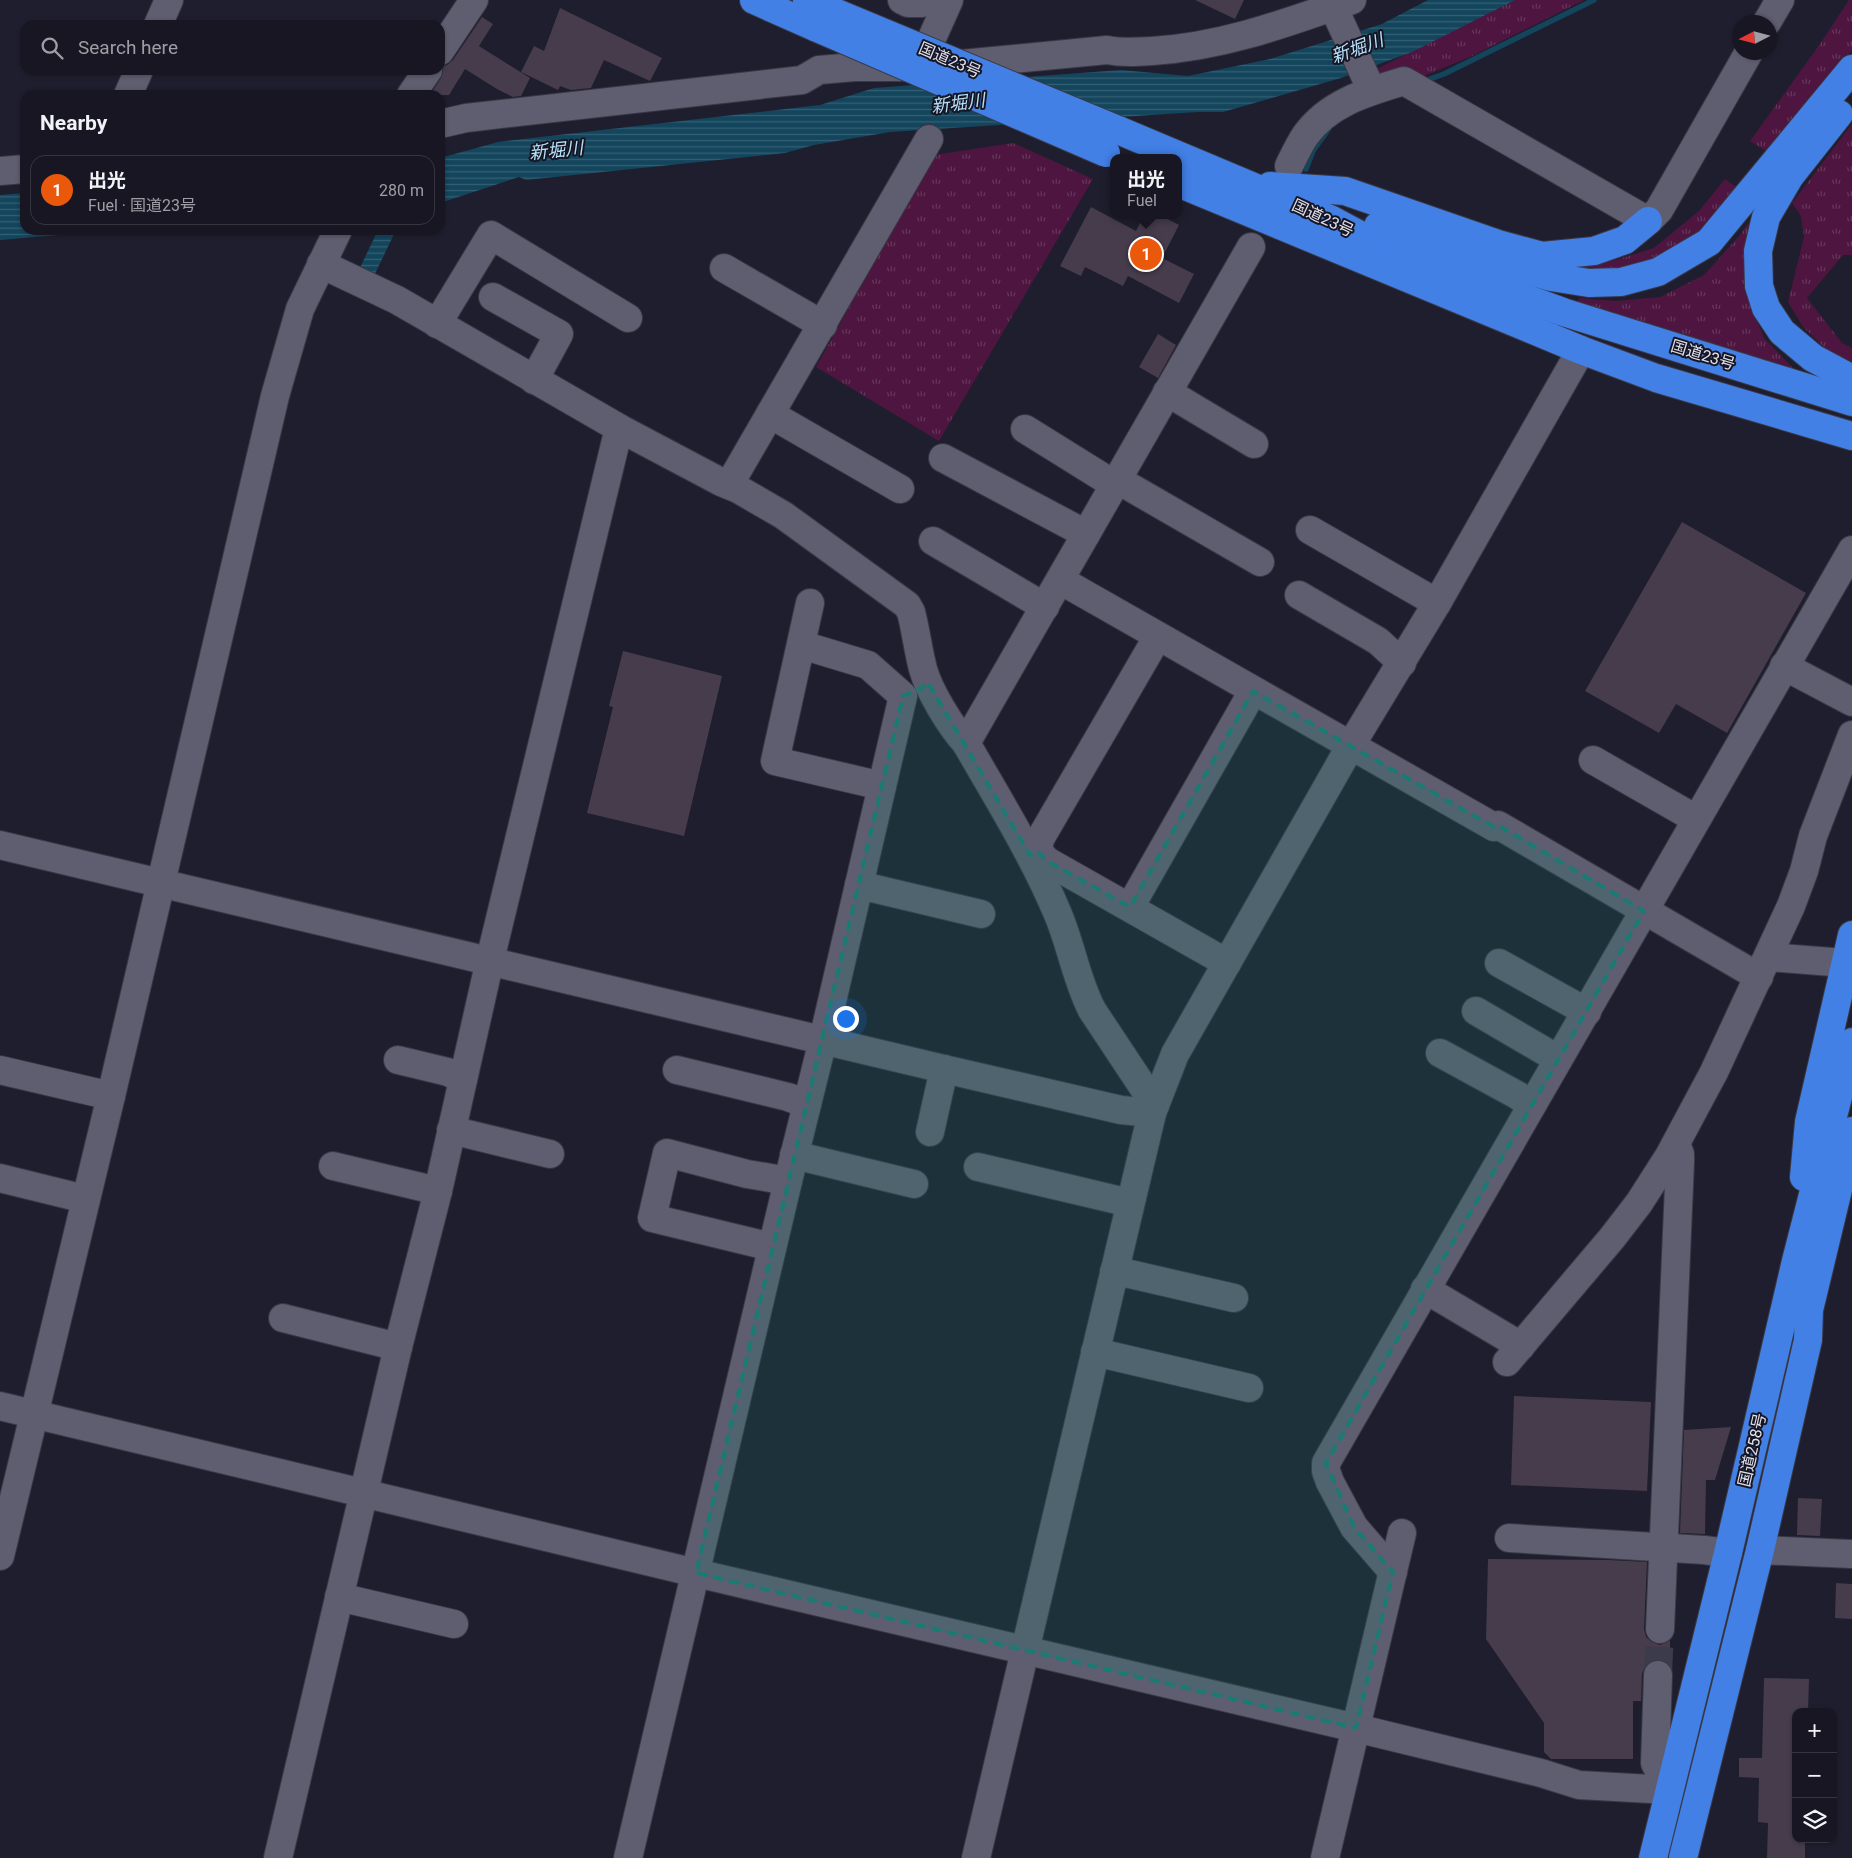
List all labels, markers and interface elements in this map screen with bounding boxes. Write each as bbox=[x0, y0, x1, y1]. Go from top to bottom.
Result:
north arrow bbox=[1732, 15, 1777, 60]
search box bbox=[20, 20, 445, 75]
water label: 新堀川 bbox=[1328, 28, 1388, 67]
icon: search bbox=[38, 34, 66, 62]
text: Search here bbox=[78, 36, 178, 59]
street label: 国道23号 bbox=[916, 38, 984, 82]
water label: 新堀川 bbox=[930, 89, 988, 117]
text: Nearby bbox=[40, 111, 107, 135]
water label: 新堀川 bbox=[528, 137, 586, 163]
popup bbox=[1110, 154, 1182, 219]
text: 出光 bbox=[1127, 168, 1165, 191]
text: 出光 bbox=[88, 169, 126, 192]
text: 1 bbox=[52, 181, 62, 200]
text: 280 m bbox=[379, 181, 424, 200]
text: Fuel bbox=[1127, 191, 1157, 210]
street label: 国道23号 bbox=[1289, 195, 1357, 241]
text: Fuel · 国道23号 bbox=[88, 196, 196, 215]
pin: 1 bbox=[1130, 235, 1162, 273]
street label: 国道23号 bbox=[1669, 336, 1737, 374]
your location bbox=[833, 1006, 859, 1032]
street label: 国道258号 bbox=[1734, 1411, 1770, 1489]
map controls bbox=[1792, 1708, 1837, 1843]
button: + bbox=[1792, 1708, 1837, 1753]
button: − bbox=[1792, 1753, 1837, 1798]
button: layers bbox=[1792, 1798, 1837, 1843]

